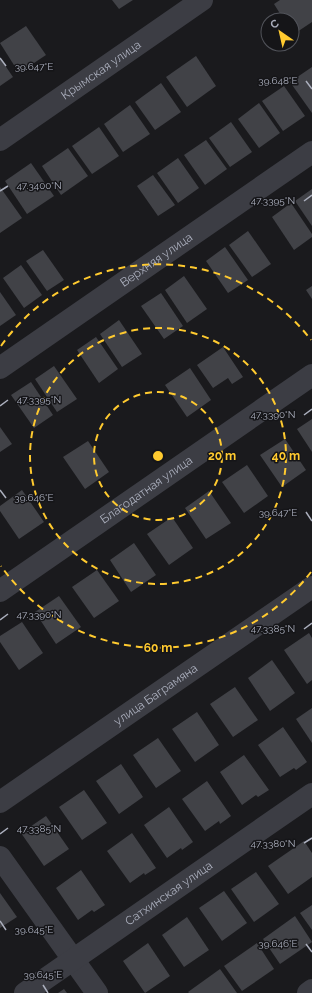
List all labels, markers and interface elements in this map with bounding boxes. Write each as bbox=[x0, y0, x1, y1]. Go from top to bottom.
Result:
north arrow bbox=[260, 12, 300, 52]
text: С bbox=[268, 16, 282, 32]
street label: Крымская улица bbox=[59, 37, 144, 102]
text: 39.647°E bbox=[15, 61, 53, 72]
text: 39.648°E bbox=[258, 75, 298, 86]
text: 47.3400°N bbox=[16, 180, 62, 191]
text: 47.3395°N bbox=[251, 195, 295, 206]
street label: Верхняя улица bbox=[117, 230, 195, 290]
text: 47.3395°N bbox=[17, 394, 61, 405]
text: 47.3390°N bbox=[251, 409, 295, 420]
centre of rings bbox=[151, 449, 165, 463]
text: 20 m bbox=[208, 449, 236, 463]
text: 40 m bbox=[272, 449, 300, 463]
street label: Благодатная улица bbox=[98, 453, 195, 526]
text: 39.646°E bbox=[14, 492, 54, 503]
text: 39.647°E bbox=[259, 507, 297, 518]
text: 47.3390°N bbox=[17, 609, 61, 620]
text: 47.3385°N bbox=[251, 623, 295, 634]
text: 60 m bbox=[144, 641, 172, 655]
street label: улица Баграмяна bbox=[111, 661, 200, 728]
text: 47.3385°N bbox=[17, 823, 61, 834]
text: 47.3380°N bbox=[251, 838, 295, 849]
street label: Сатхинская улица bbox=[123, 858, 215, 928]
text: 39.645°E bbox=[15, 924, 53, 935]
text: 39.646°E bbox=[258, 938, 298, 949]
text: 39.645°E bbox=[24, 969, 62, 980]

